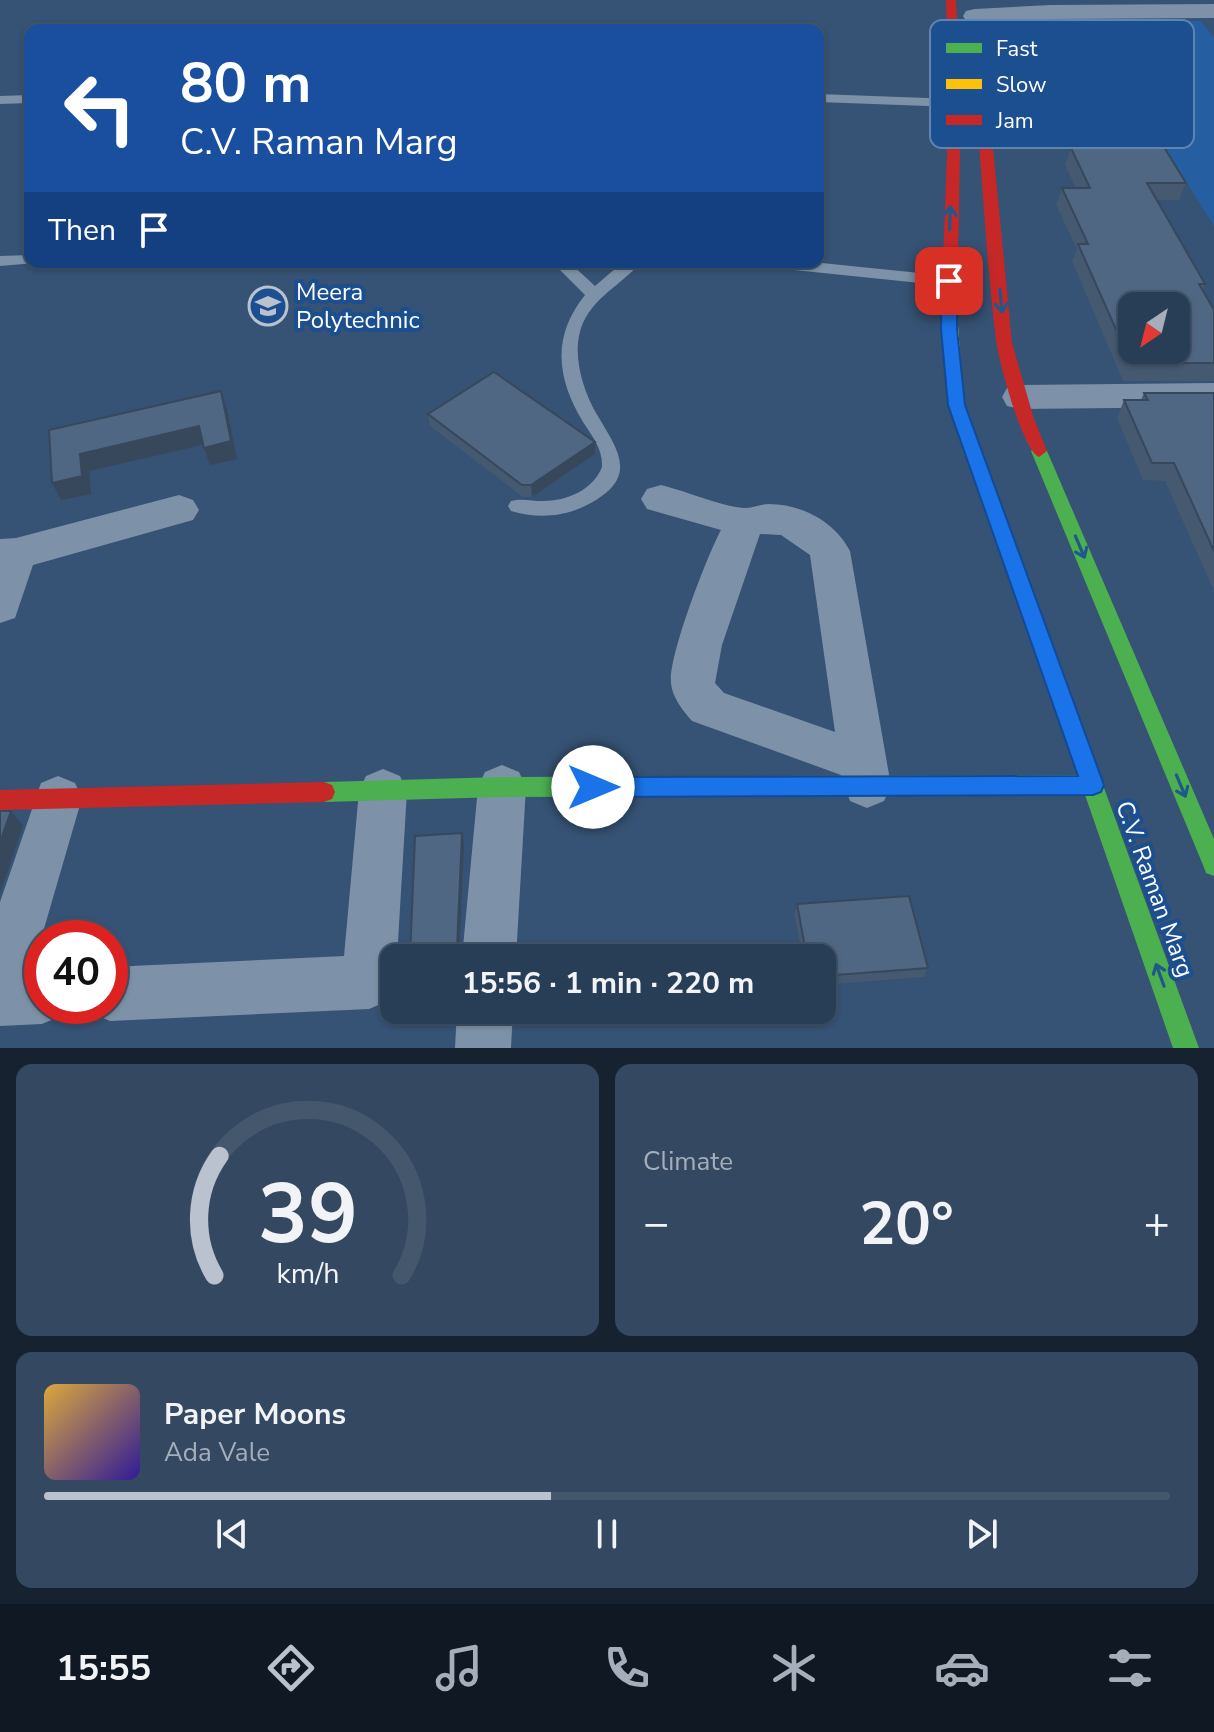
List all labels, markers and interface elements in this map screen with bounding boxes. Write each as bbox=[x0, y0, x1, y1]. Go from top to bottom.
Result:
legend bbox=[930, 20, 1194, 148]
text: Fast bbox=[996, 34, 1038, 64]
text: 80 m bbox=[180, 45, 311, 122]
icon: left bbox=[48, 56, 152, 160]
text: Slow bbox=[996, 70, 1047, 100]
text: Jam bbox=[995, 106, 1034, 136]
text: C.V. Raman Marg bbox=[180, 118, 458, 167]
one-way arrow bbox=[943, 205, 958, 232]
icon: arrive bbox=[132, 208, 176, 252]
text: Then bbox=[48, 210, 116, 251]
pin bbox=[915, 247, 983, 315]
icon: arrive bbox=[927, 259, 971, 303]
place label: Meera Polytechnic bbox=[296, 276, 420, 336]
school or university icon: Meera Polytechnic bbox=[247, 285, 289, 327]
one-way arrow bbox=[993, 287, 1008, 314]
north arrow bbox=[1118, 292, 1190, 364]
map controls bbox=[1118, 292, 1190, 364]
one-way arrow bbox=[1073, 534, 1088, 559]
position arrow bbox=[551, 745, 635, 829]
one-way arrow bbox=[1174, 773, 1189, 798]
street label: C.V. Raman Marg bbox=[1108, 797, 1202, 981]
speed limit sign: 40 bbox=[24, 920, 128, 1024]
text: 15:56 · 1 min · 220 m bbox=[462, 963, 754, 1004]
one-way arrow bbox=[1152, 963, 1166, 987]
text: Climate bbox=[643, 1144, 733, 1179]
text: 39 bbox=[258, 1158, 357, 1271]
text: 20° bbox=[859, 1183, 954, 1265]
text: − bbox=[643, 1194, 669, 1254]
text: + bbox=[1144, 1194, 1170, 1254]
text: km/h bbox=[276, 1254, 339, 1293]
text: Paper Moons bbox=[164, 1394, 346, 1435]
text: Ada Vale bbox=[164, 1435, 270, 1470]
icon: previous bbox=[210, 1512, 254, 1556]
icon: pause bbox=[585, 1512, 629, 1556]
icon: next bbox=[960, 1512, 1004, 1556]
icon: directions bbox=[263, 1640, 319, 1696]
icon: music bbox=[431, 1640, 487, 1696]
icon: phone bbox=[599, 1640, 655, 1696]
icon: climate bbox=[766, 1640, 822, 1696]
icon: car bbox=[934, 1640, 990, 1696]
icon: filters bbox=[1102, 1640, 1158, 1696]
text: 15:55 bbox=[56, 1644, 151, 1693]

